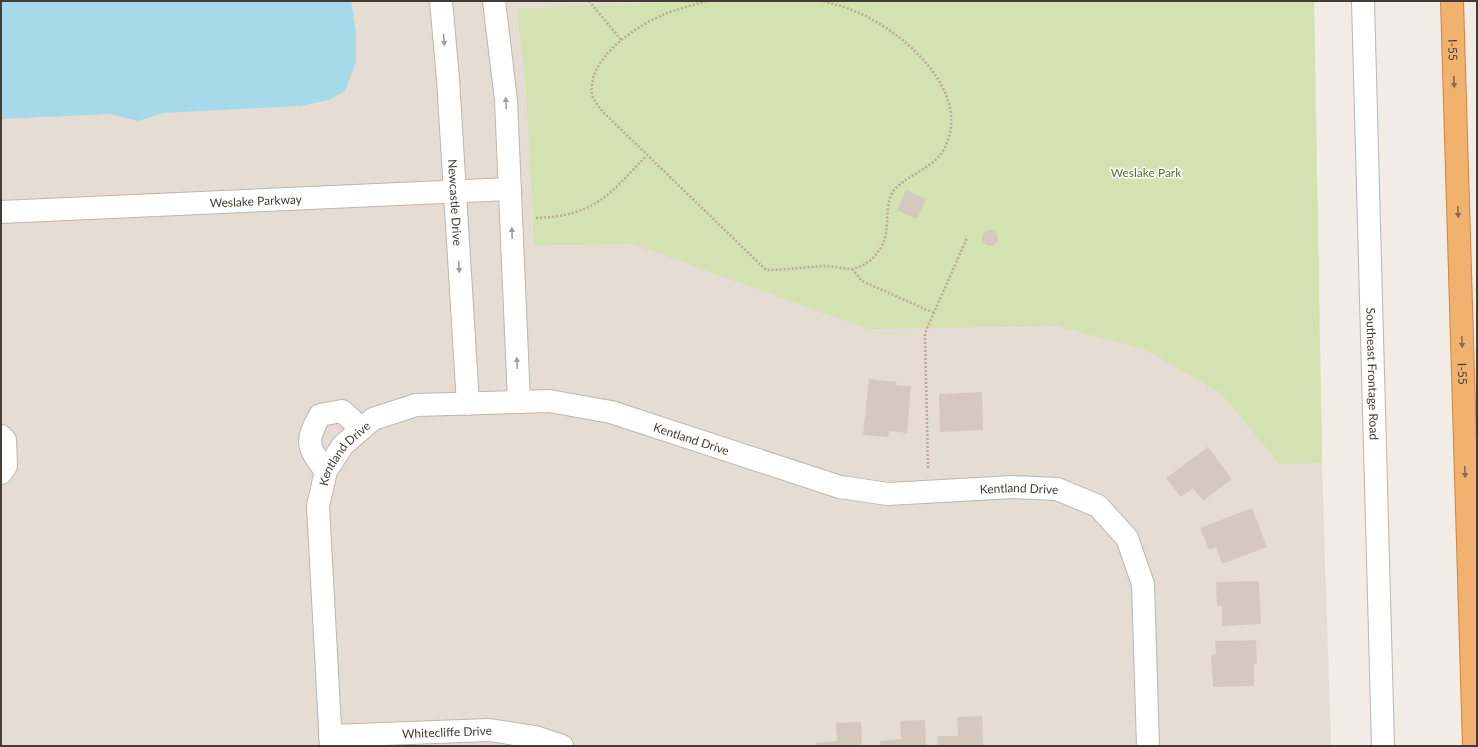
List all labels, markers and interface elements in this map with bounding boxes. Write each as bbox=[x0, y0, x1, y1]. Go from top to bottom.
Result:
one-way arrow bbox=[441, 34, 448, 46]
street label: I-55 bbox=[1446, 39, 1461, 61]
one-way arrow bbox=[1451, 76, 1457, 89]
one-way arrow bbox=[503, 97, 510, 109]
street label: Newcastle Drive bbox=[445, 159, 466, 246]
park label: Weslake Park bbox=[1111, 165, 1182, 180]
street label: Weslake Parkway bbox=[209, 191, 303, 210]
one-way arrow bbox=[1455, 206, 1461, 219]
one-way arrow bbox=[508, 227, 515, 239]
one-way arrow bbox=[456, 261, 463, 273]
street label: Southeast Frontage Road bbox=[1364, 308, 1382, 440]
one-way arrow bbox=[1458, 336, 1465, 348]
one-way arrow bbox=[514, 356, 520, 369]
street label: I-55 bbox=[1455, 363, 1471, 385]
street label: Kentland Drive bbox=[315, 418, 373, 487]
street label: Kentland Drive bbox=[652, 419, 731, 458]
one-way arrow bbox=[1462, 466, 1469, 478]
street label: Kentland Drive bbox=[979, 479, 1059, 497]
street label: Whitecliffe Drive bbox=[402, 722, 492, 741]

